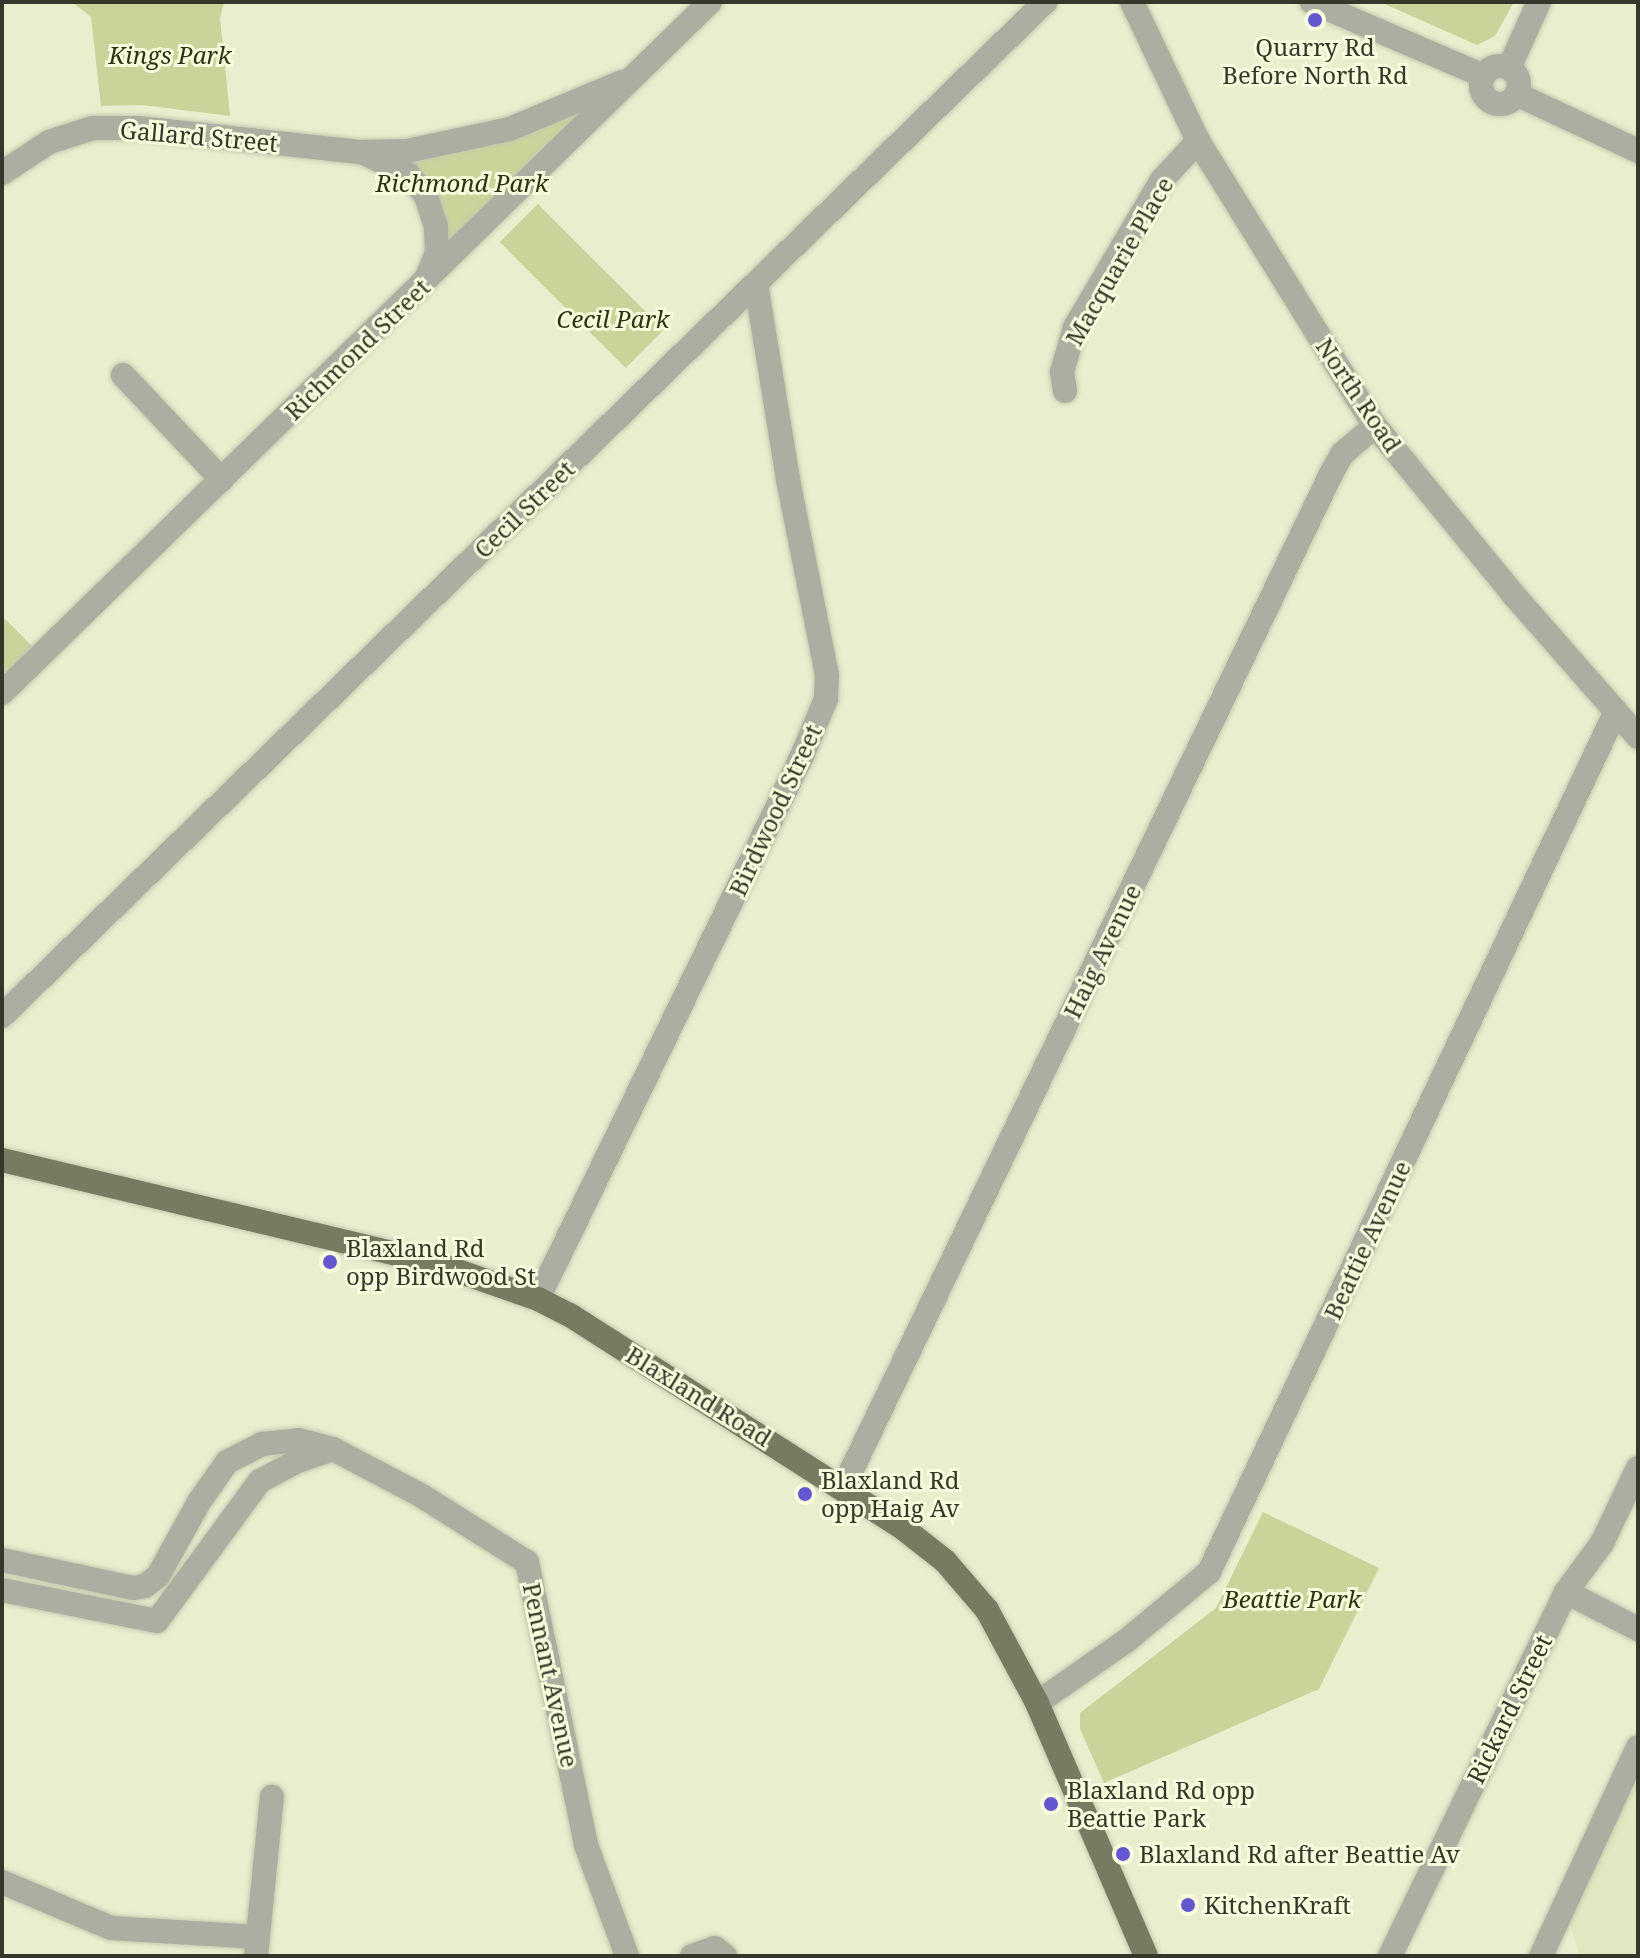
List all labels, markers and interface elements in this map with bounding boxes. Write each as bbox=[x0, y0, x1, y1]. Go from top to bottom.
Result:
marker: Quarry Rd Before North Rd bbox=[1306, 11, 1324, 29]
place label: Quarry Rd Before North Rd bbox=[1222, 33, 1408, 89]
park label: Kings Park bbox=[109, 41, 231, 69]
street label: Gallard Street bbox=[119, 115, 279, 157]
park label: Richmond Park bbox=[376, 169, 548, 197]
street label: Macquarie Place bbox=[1059, 172, 1179, 350]
street label: Richmond Street bbox=[279, 273, 435, 425]
park label: Cecil Park bbox=[556, 305, 670, 333]
street label: North Road bbox=[1310, 333, 1408, 457]
street label: Cecil Street bbox=[468, 454, 580, 564]
street label: Birdwood Street bbox=[723, 720, 827, 900]
street label: Haig Avenue bbox=[1057, 879, 1147, 1023]
street label: Beattie Avenue bbox=[1318, 1156, 1416, 1324]
place label: Blaxland Rd opp Birdwood St bbox=[346, 1234, 536, 1290]
marker: Blaxland Rd opp Birdwood St bbox=[321, 1253, 339, 1271]
street label: Blaxland Road bbox=[621, 1340, 777, 1452]
place label: Blaxland Rd opp Haig Av bbox=[821, 1466, 959, 1522]
marker: Blaxland Rd opp Haig Av bbox=[796, 1485, 814, 1503]
street label: Pennant Avenue bbox=[517, 1580, 585, 1770]
park label: Beattie Park bbox=[1223, 1585, 1361, 1613]
street label: Rickard Street bbox=[1461, 1630, 1557, 1788]
place label: Blaxland Rd opp Beattie Park bbox=[1067, 1776, 1255, 1832]
marker: Blaxland Rd opp Beattie Park bbox=[1042, 1795, 1060, 1813]
place label: Blaxland Rd after Beattie Av bbox=[1139, 1840, 1460, 1868]
marker: Blaxland Rd after Beattie Av bbox=[1114, 1845, 1132, 1863]
place label: KitchenKraft bbox=[1204, 1891, 1351, 1919]
marker: KitchenKraft bbox=[1179, 1896, 1197, 1914]

